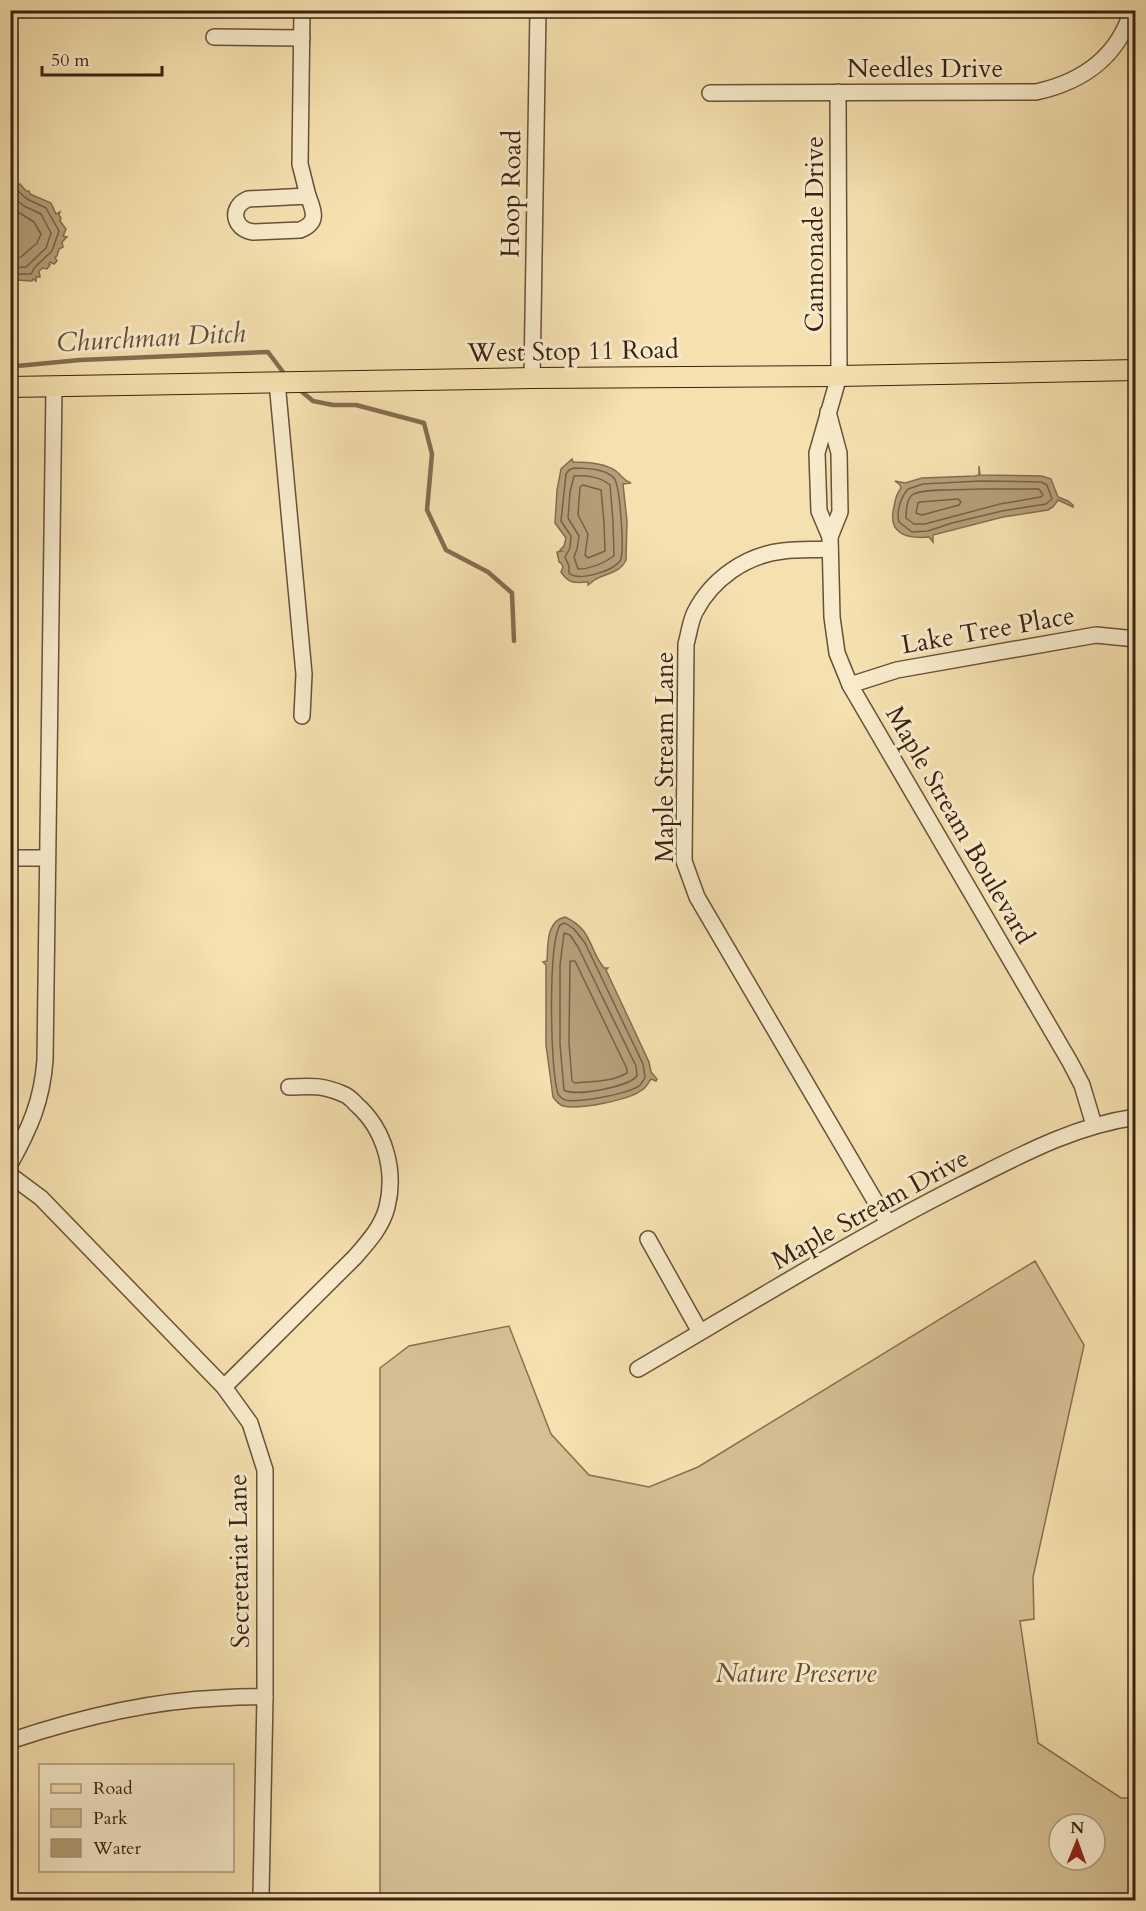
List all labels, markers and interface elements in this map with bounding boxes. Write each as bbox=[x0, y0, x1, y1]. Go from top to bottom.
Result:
scale bar bbox=[42, 39, 162, 77]
text: 50 m bbox=[51, 48, 90, 73]
street label: Needles Drive bbox=[847, 51, 1003, 86]
street label: Hoop Road bbox=[492, 130, 530, 258]
street label: Cannonade Drive bbox=[797, 136, 832, 332]
water label: Churchman Ditch bbox=[56, 315, 247, 361]
street label: West Stop 11 Road bbox=[466, 332, 679, 370]
street label: Lake Tree Place bbox=[898, 598, 1078, 662]
street label: Maple Stream Lane bbox=[647, 651, 682, 863]
street label: Maple Stream Boulevard bbox=[877, 699, 1043, 951]
street label: Maple Stream Drive bbox=[765, 1140, 975, 1278]
street label: Secretariat Lane bbox=[220, 1474, 258, 1648]
park label: Nature Preserve bbox=[716, 1656, 877, 1691]
legend bbox=[39, 1764, 234, 1872]
text: Road bbox=[93, 1776, 133, 1801]
text: Park bbox=[93, 1806, 128, 1831]
north arrow bbox=[1047, 1812, 1107, 1872]
text: N bbox=[1070, 1817, 1084, 1839]
text: Water bbox=[92, 1836, 142, 1861]

